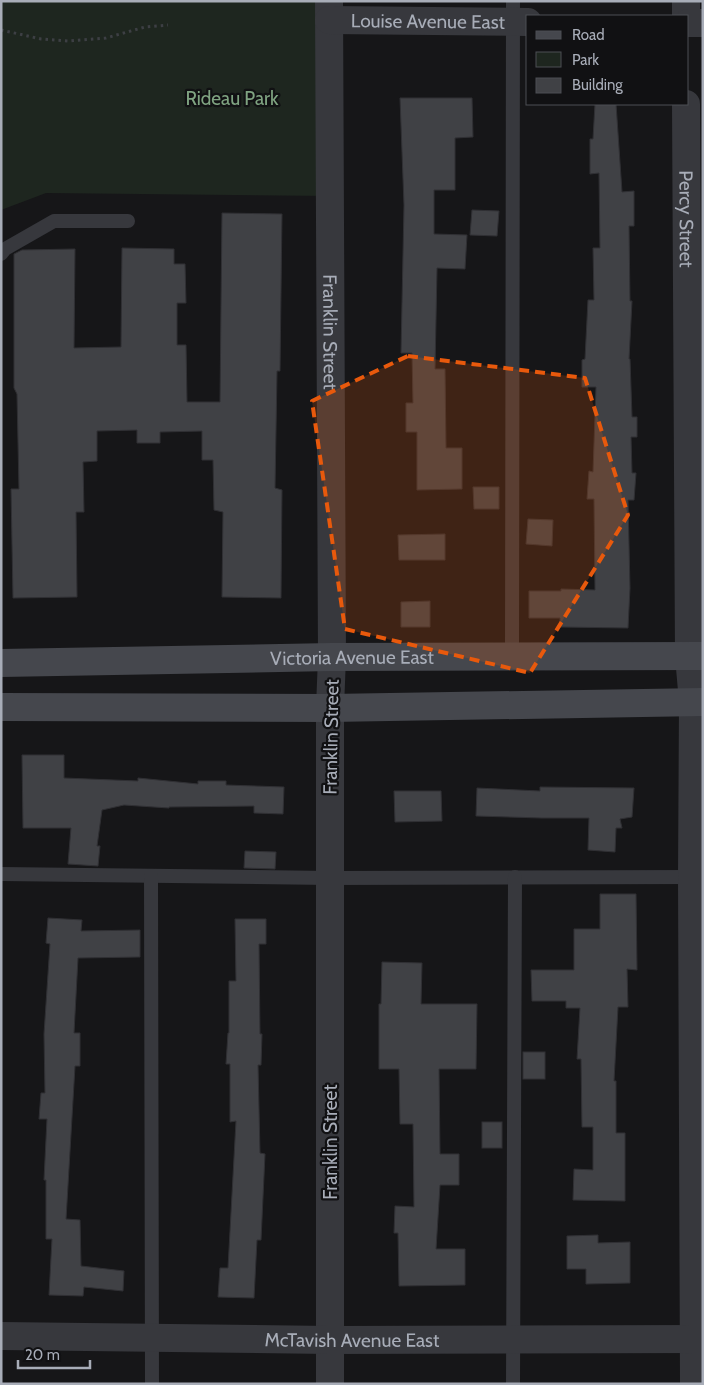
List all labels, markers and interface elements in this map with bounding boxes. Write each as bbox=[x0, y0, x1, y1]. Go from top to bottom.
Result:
street label: Louise Avenue East bbox=[351, 9, 506, 33]
legend bbox=[526, 15, 689, 105]
text: Road bbox=[572, 26, 605, 44]
text: Park bbox=[572, 51, 599, 69]
text: Building bbox=[572, 76, 623, 94]
park label: Rideau Park bbox=[185, 87, 279, 110]
street label: Percy Street bbox=[675, 170, 698, 268]
street label: Franklin Street bbox=[319, 274, 342, 390]
street label: Victoria Avenue East bbox=[270, 645, 434, 670]
street label: Franklin Street bbox=[318, 678, 344, 795]
street label: Franklin Street bbox=[319, 1084, 342, 1200]
street label: McTavish Avenue East bbox=[264, 1328, 440, 1352]
scale bar bbox=[18, 1338, 90, 1370]
text: 20 m bbox=[25, 1346, 60, 1364]

